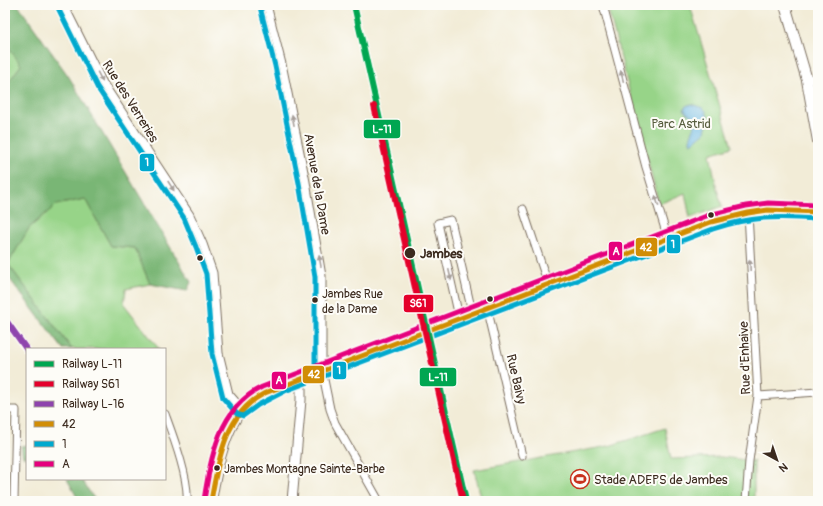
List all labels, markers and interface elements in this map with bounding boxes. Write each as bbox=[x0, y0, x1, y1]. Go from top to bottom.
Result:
street label: Rue des Verreries bbox=[99, 58, 162, 146]
one-way arrow bbox=[619, 70, 625, 82]
one-way arrow bbox=[97, 72, 104, 83]
one-way arrow bbox=[290, 113, 296, 126]
park label: Parc Astrid bbox=[651, 116, 711, 132]
line badge: L-11 bbox=[363, 119, 401, 139]
text: L-11 bbox=[372, 123, 392, 136]
street label: Avenue de la Dame bbox=[300, 132, 334, 237]
line badge: 1 bbox=[139, 153, 155, 172]
text: 1 bbox=[145, 156, 149, 169]
one-way arrow bbox=[168, 180, 175, 192]
one-way arrow bbox=[654, 195, 660, 207]
unlabelled marker bbox=[706, 210, 716, 220]
line badge: 1 bbox=[666, 234, 681, 254]
line badge: 42 bbox=[635, 237, 658, 257]
text: 1 bbox=[671, 238, 675, 251]
line badge: A bbox=[608, 241, 623, 261]
text: 42 bbox=[639, 241, 652, 254]
text: A bbox=[612, 245, 620, 258]
marker: Jambes bbox=[403, 246, 417, 260]
place label: Jambes bbox=[420, 246, 463, 262]
unlabelled marker bbox=[195, 253, 205, 263]
one-way arrow bbox=[316, 255, 322, 267]
one-way arrow bbox=[747, 258, 753, 271]
one-way arrow bbox=[447, 269, 453, 281]
place label: Jambes Rue de la Dame bbox=[322, 287, 383, 317]
line badge: S61 bbox=[403, 294, 434, 313]
unlabelled marker bbox=[485, 294, 495, 304]
marker: Jambes Rue de la Dame bbox=[310, 295, 320, 305]
text: S61 bbox=[409, 297, 427, 310]
street label: Rue d'Enhaive bbox=[736, 320, 754, 395]
legend bbox=[26, 348, 166, 480]
street label: Rue Baivy bbox=[503, 353, 530, 406]
text: Railway L-11 bbox=[62, 357, 122, 372]
line badge: 1 bbox=[332, 361, 347, 380]
text: 1 bbox=[337, 364, 341, 377]
line badge: 42 bbox=[302, 365, 325, 384]
line badge: L-11 bbox=[419, 367, 457, 387]
text: 42 bbox=[307, 368, 320, 381]
line badge: A bbox=[271, 371, 287, 390]
text: L-11 bbox=[428, 371, 448, 384]
text: A bbox=[275, 374, 283, 387]
text: Railway S61 bbox=[62, 377, 120, 392]
text: Railway L-16 bbox=[62, 397, 125, 412]
text: 42 bbox=[62, 417, 76, 432]
text: 1 bbox=[62, 437, 67, 452]
north arrow bbox=[757, 440, 797, 480]
text: A bbox=[62, 457, 70, 472]
text: N bbox=[776, 460, 790, 475]
place label: Jambes Montagne Sainte-Barbe bbox=[224, 462, 385, 477]
marker: Jambes Montagne Sainte-Barbe bbox=[212, 463, 222, 473]
sports icon: Stade ADEPS de Jambes bbox=[569, 468, 591, 490]
place label: Stade ADEPS de Jambes bbox=[594, 472, 728, 488]

